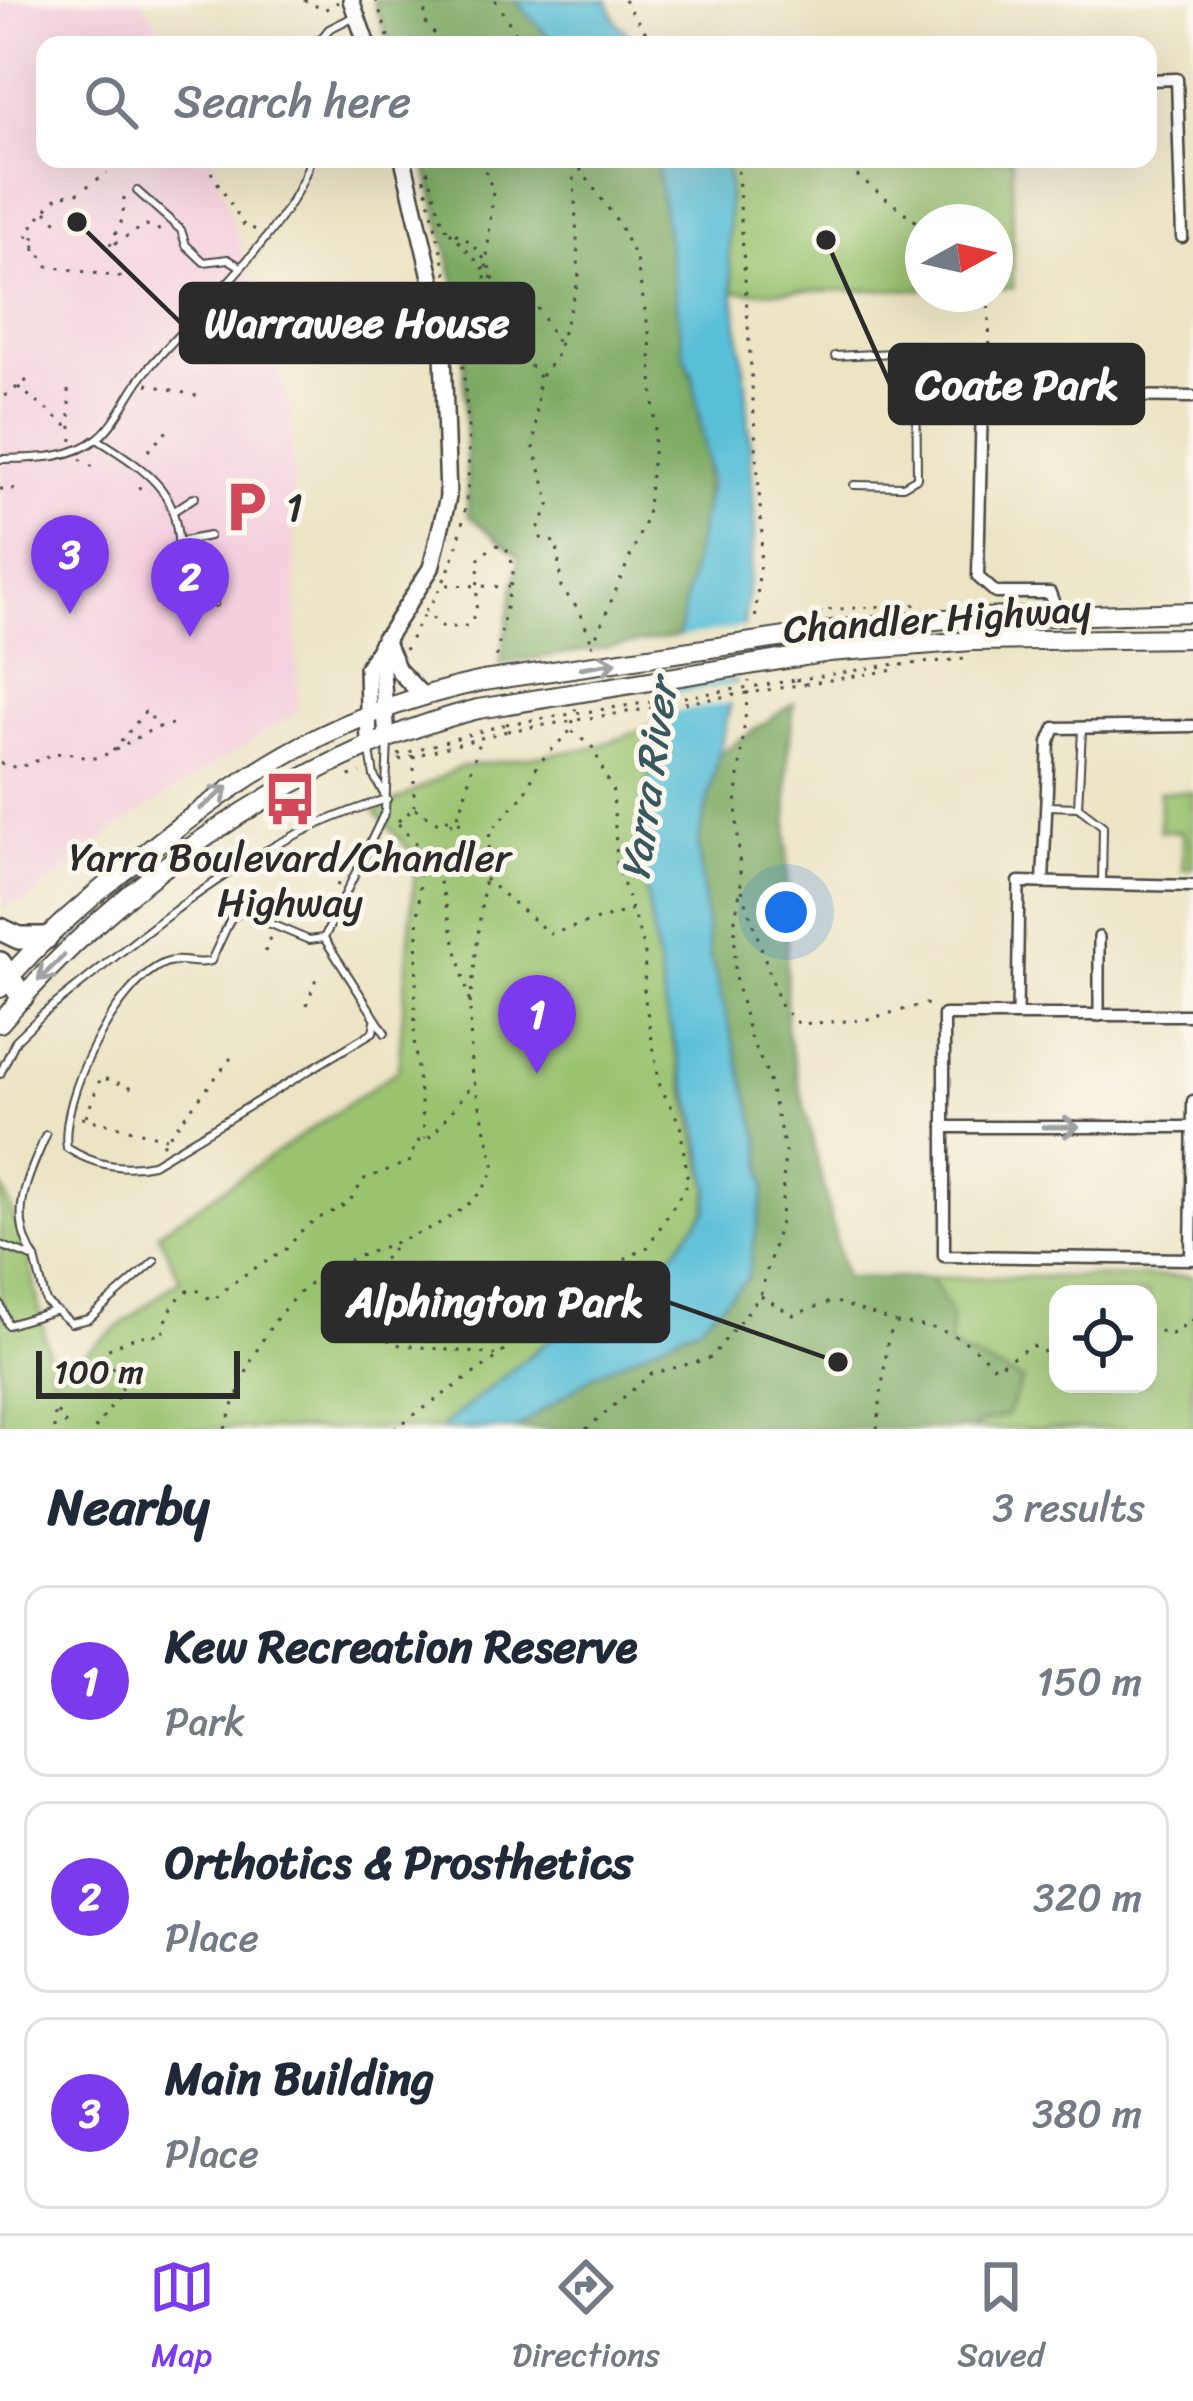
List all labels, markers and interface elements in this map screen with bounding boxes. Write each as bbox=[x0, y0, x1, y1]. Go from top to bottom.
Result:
search box bbox=[36, 36, 1157, 168]
text: Search here bbox=[174, 62, 411, 142]
icon: search bbox=[78, 69, 144, 135]
north arrow bbox=[905, 204, 1013, 312]
callout: Warrawee House bbox=[181, 284, 533, 362]
text: Warrawee House bbox=[204, 286, 510, 360]
callout: Coate Park bbox=[890, 345, 1143, 423]
text: Coate Park bbox=[914, 348, 1119, 422]
place label: 1 bbox=[286, 473, 303, 542]
parking icon: 1 bbox=[217, 478, 275, 536]
pin: 3 bbox=[31, 515, 109, 614]
pin: 2 bbox=[151, 538, 229, 637]
street label: Chandler Highway bbox=[781, 573, 1093, 664]
one-way arrow bbox=[579, 653, 618, 676]
water label: Yarra River bbox=[598, 667, 701, 885]
bus stop icon: Yarra Boulevard/Chandler Highway bbox=[261, 770, 319, 828]
one-way arrow bbox=[197, 785, 229, 812]
place label: Yarra Boulevard/Chandler Highway bbox=[69, 823, 513, 937]
your location bbox=[756, 882, 816, 942]
one-way arrow bbox=[37, 954, 66, 982]
pin: 1 bbox=[498, 975, 576, 1074]
one-way arrow bbox=[1041, 1116, 1080, 1138]
callout: Alphington Park bbox=[323, 1263, 668, 1341]
text: Alphington Park bbox=[344, 1265, 644, 1339]
map controls bbox=[1049, 1285, 1157, 1393]
button: locate bbox=[1049, 1285, 1157, 1393]
text: 100 m bbox=[54, 1343, 144, 1401]
scale bar bbox=[36, 1345, 240, 1398]
text: Nearby bbox=[48, 1462, 209, 1552]
text: 3 results bbox=[992, 1473, 1145, 1542]
text: Kew Recreation Reserve bbox=[165, 1607, 637, 1687]
text: 1 bbox=[82, 1647, 98, 1716]
text: 150 m bbox=[1037, 1647, 1142, 1716]
text: Park bbox=[165, 1687, 245, 1756]
text: Orthotics & Prosthetics bbox=[165, 1823, 633, 1903]
text: 2 bbox=[79, 1863, 101, 1932]
text: 320 m bbox=[1033, 1863, 1142, 1932]
text: Place bbox=[165, 1903, 259, 1972]
text: Main Building bbox=[165, 2039, 434, 2119]
text: 3 bbox=[79, 2079, 101, 2148]
text: 380 m bbox=[1032, 2079, 1142, 2148]
text: Place bbox=[165, 2119, 259, 2188]
tab: Map bbox=[149, 2254, 215, 2384]
tab: Directions bbox=[512, 2254, 660, 2384]
tab: Saved bbox=[957, 2254, 1044, 2384]

